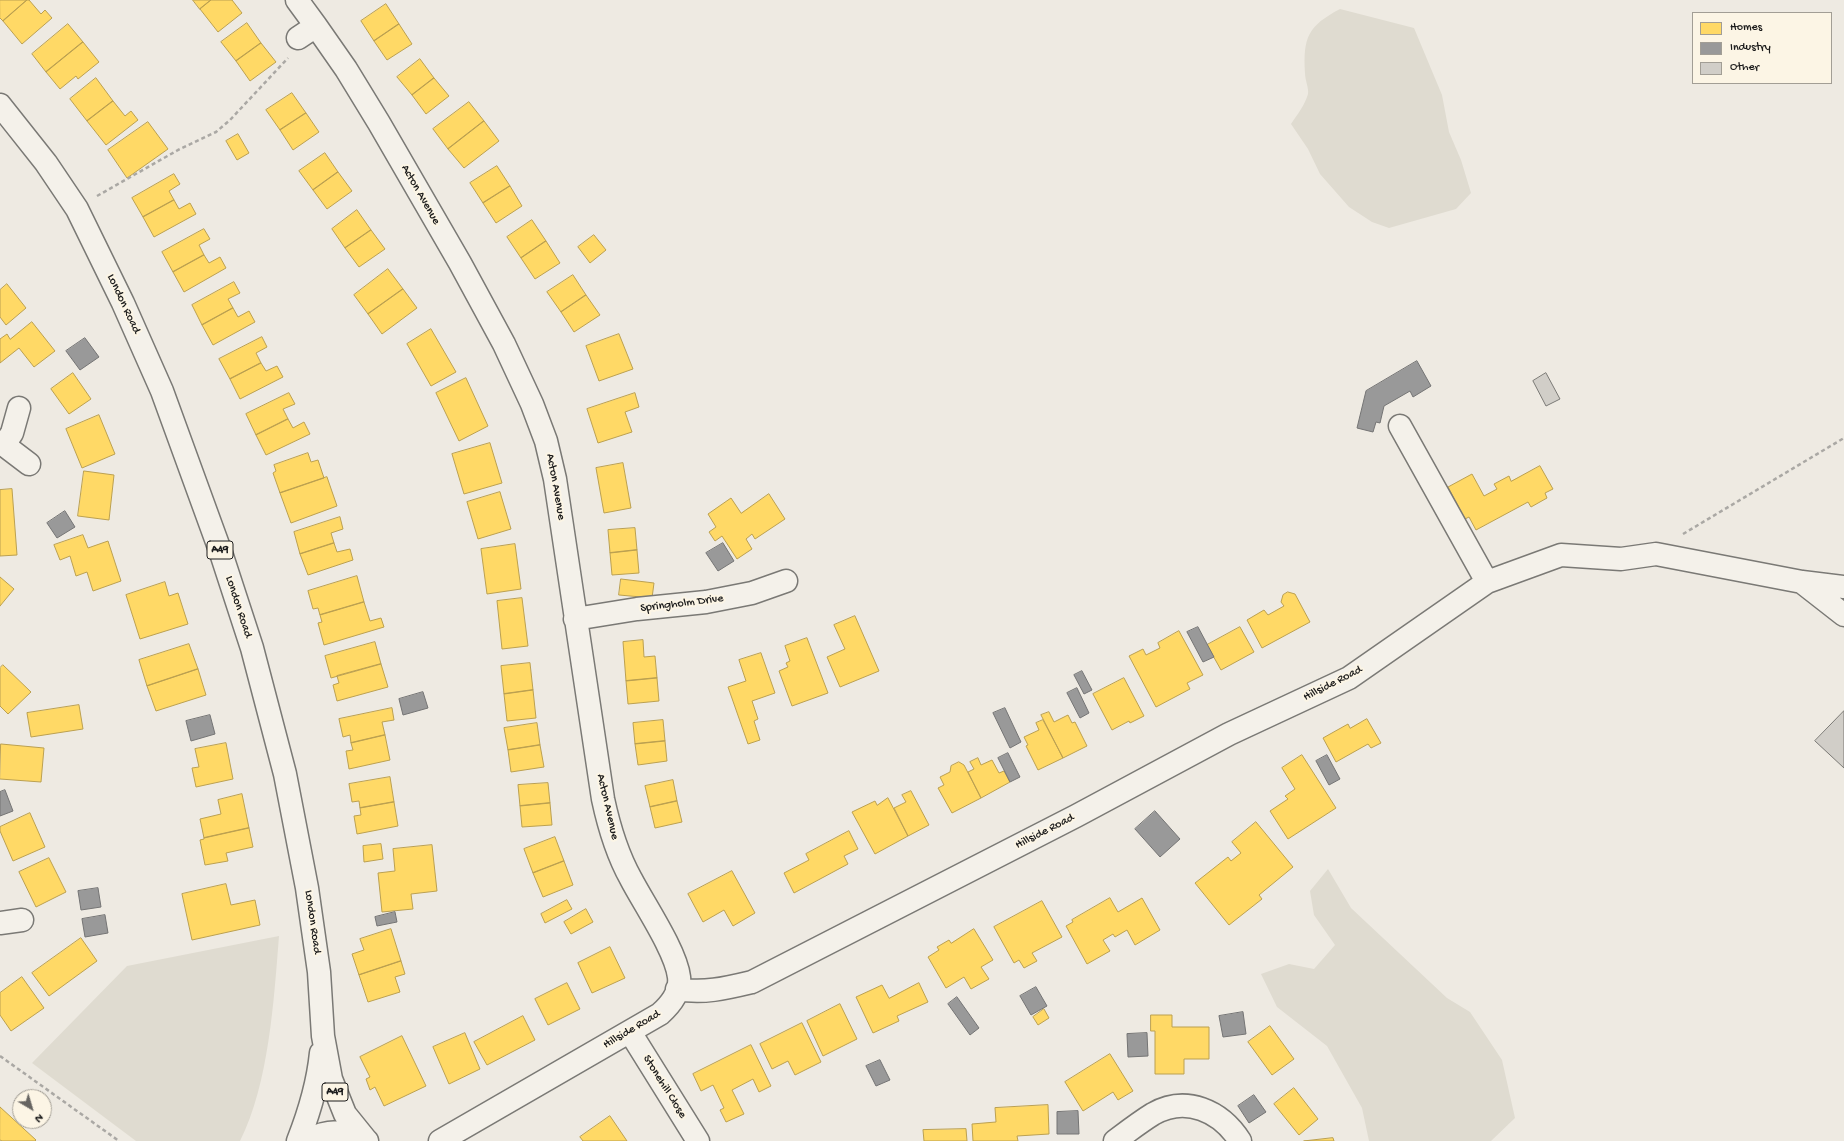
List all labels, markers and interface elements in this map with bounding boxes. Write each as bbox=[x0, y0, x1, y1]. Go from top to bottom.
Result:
legend bbox=[1692, 12, 1832, 84]
text: Homes bbox=[1730, 21, 1762, 35]
text: Industry bbox=[1730, 41, 1771, 55]
text: Other bbox=[1730, 61, 1759, 75]
street label: Acton Avenue bbox=[397, 162, 443, 228]
street label: London Road bbox=[103, 272, 143, 336]
street label: Acton Avenue bbox=[542, 453, 568, 521]
road number: A49 bbox=[207, 541, 233, 559]
street label: London Road bbox=[221, 574, 255, 640]
street label: Springholm Drive bbox=[640, 592, 724, 616]
street label: Hillside Road bbox=[1301, 663, 1365, 705]
street label: Acton Avenue bbox=[592, 773, 622, 841]
street label: Hillside Road bbox=[1013, 811, 1077, 853]
street label: London Road bbox=[300, 889, 324, 955]
street label: Hillside Road bbox=[601, 1007, 663, 1053]
street label: Stonehill Close bbox=[639, 1053, 689, 1121]
road number: A49 bbox=[322, 1083, 348, 1101]
north arrow bbox=[12, 1089, 52, 1129]
text: N bbox=[32, 1111, 45, 1125]

